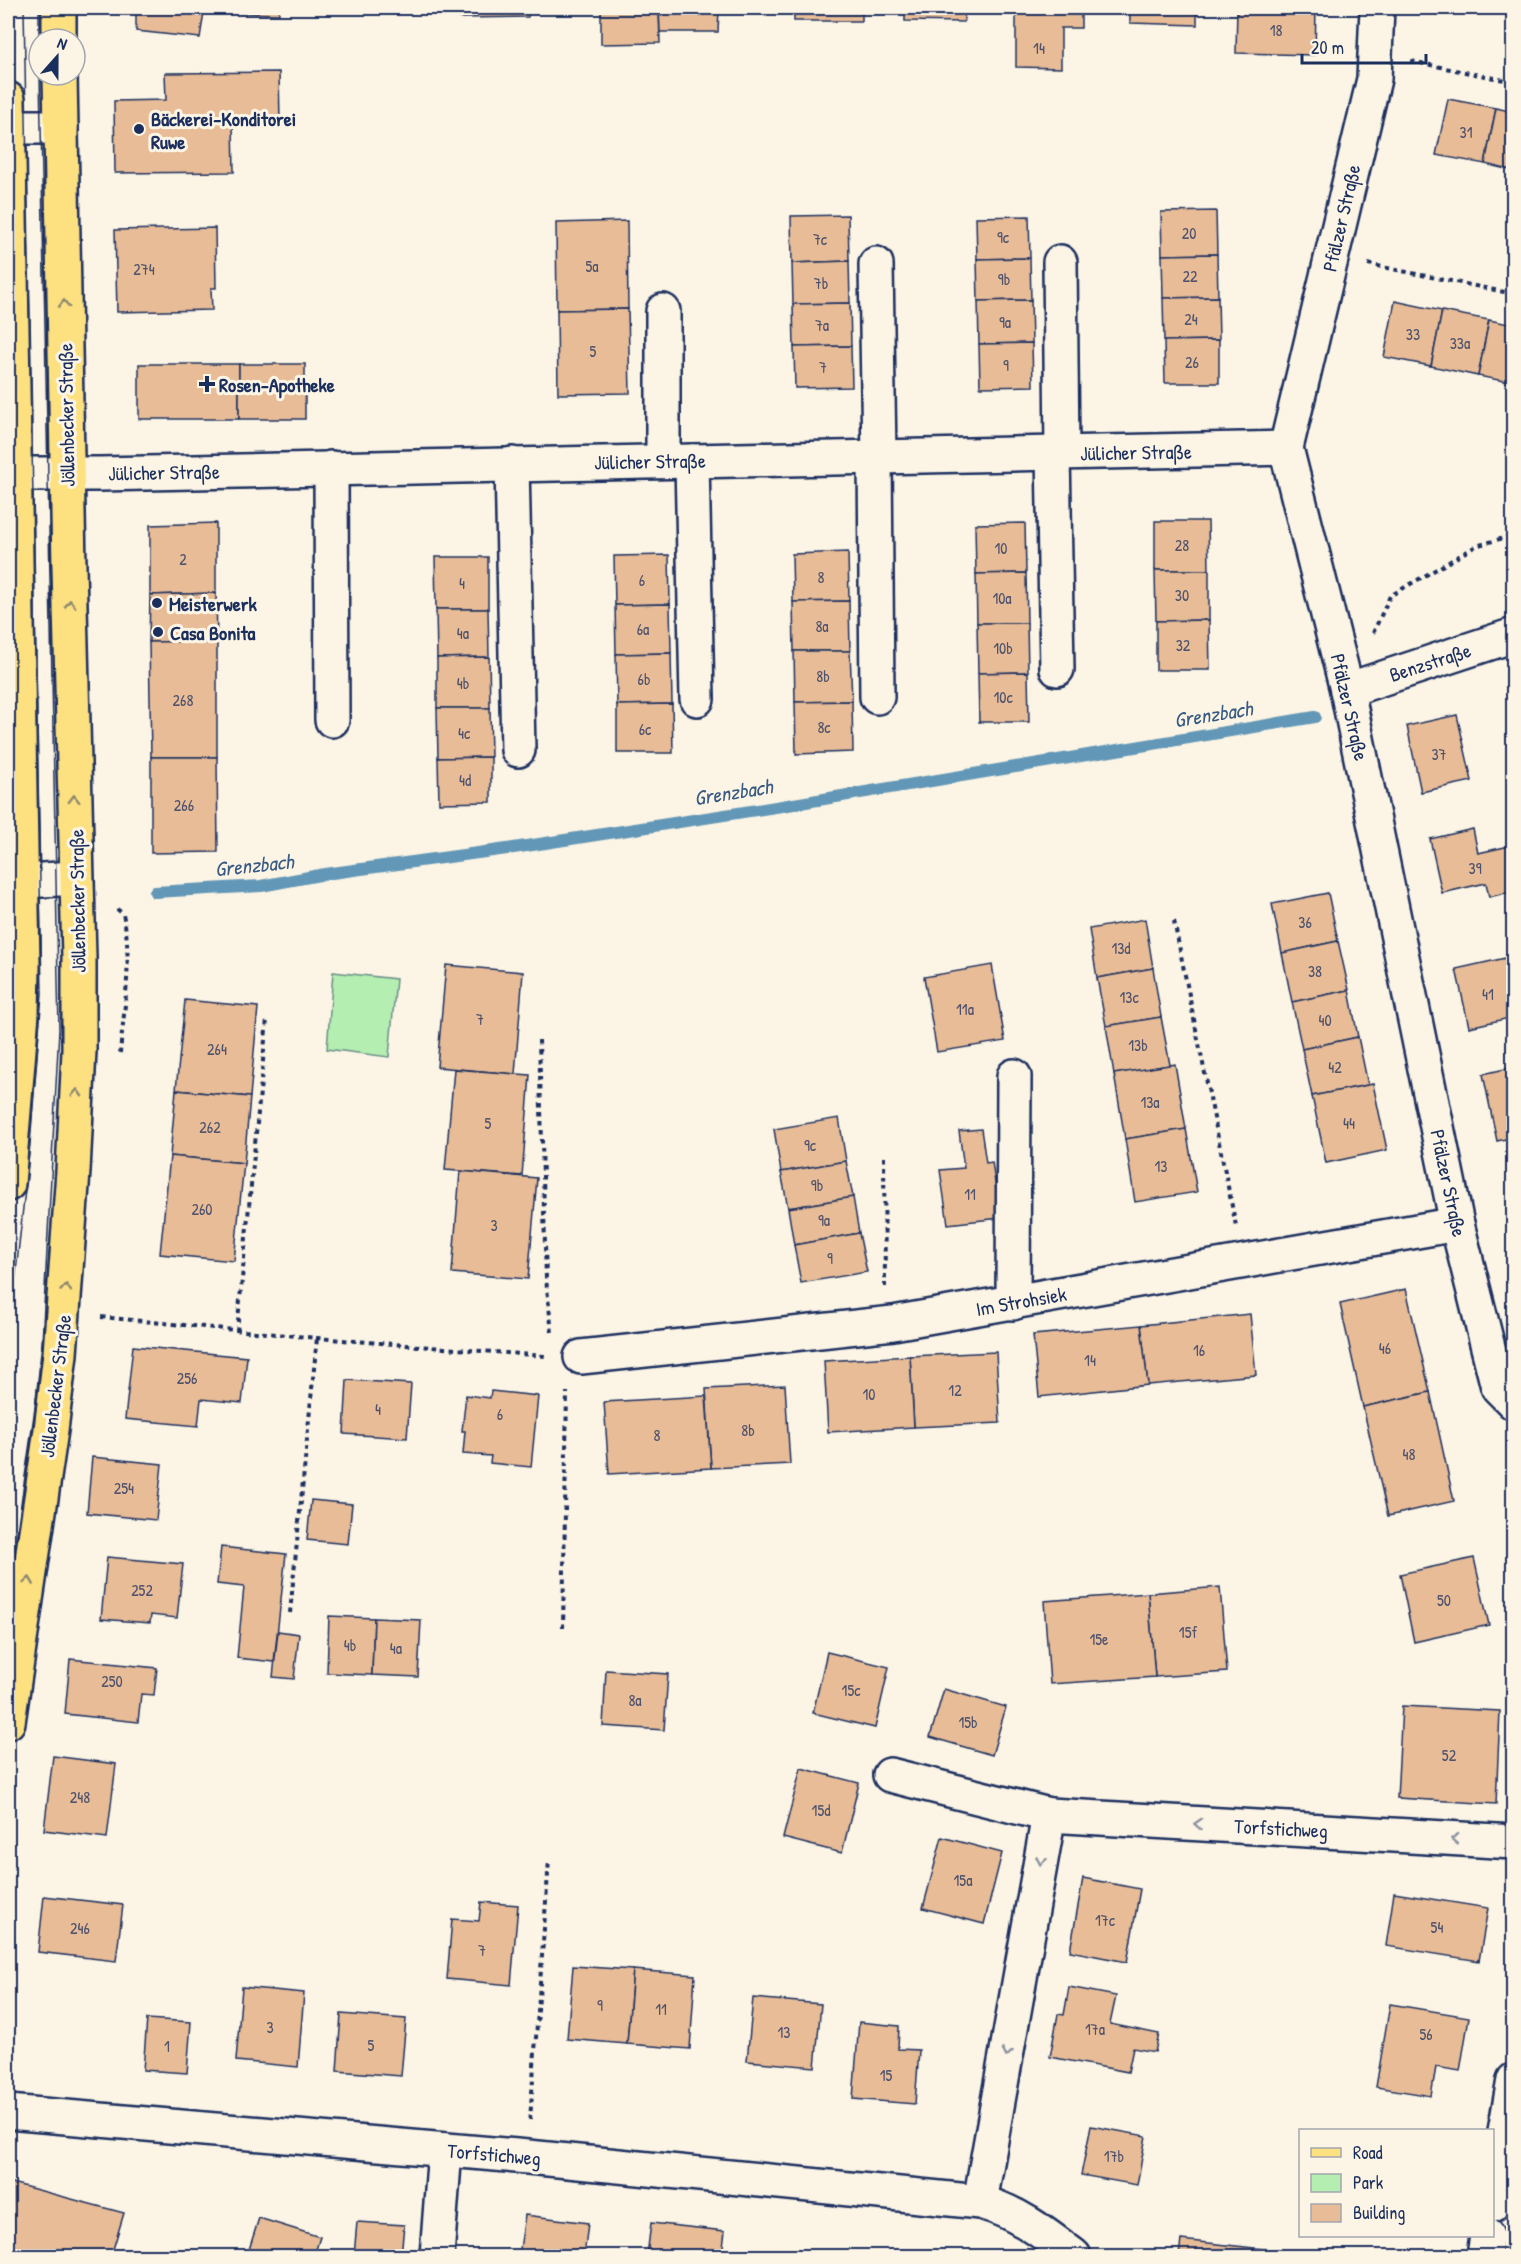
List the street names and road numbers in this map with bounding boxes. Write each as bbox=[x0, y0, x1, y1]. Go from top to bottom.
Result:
street label: Pfälzer Straße bbox=[1316, 162, 1366, 274]
street label: Jöllenbecker Straße bbox=[51, 343, 81, 487]
street label: Jülicher Straße bbox=[1080, 438, 1192, 466]
street label: Jülicher Straße bbox=[594, 447, 706, 475]
street label: Jülicher Straße bbox=[108, 458, 220, 486]
street label: Benzstraße bbox=[1386, 636, 1474, 688]
street label: Pfälzer Straße bbox=[1325, 651, 1375, 763]
street label: Jöllenbecker Straße bbox=[62, 829, 92, 973]
street label: Pfälzer Straße bbox=[1424, 1127, 1474, 1239]
street label: Im Strohsiek bbox=[974, 1280, 1068, 1322]
street label: Jöllenbecker Straße bbox=[33, 1313, 77, 1459]
street label: Torfstichweg bbox=[1234, 1812, 1329, 1844]
street label: Torfstichweg bbox=[446, 2136, 542, 2172]

